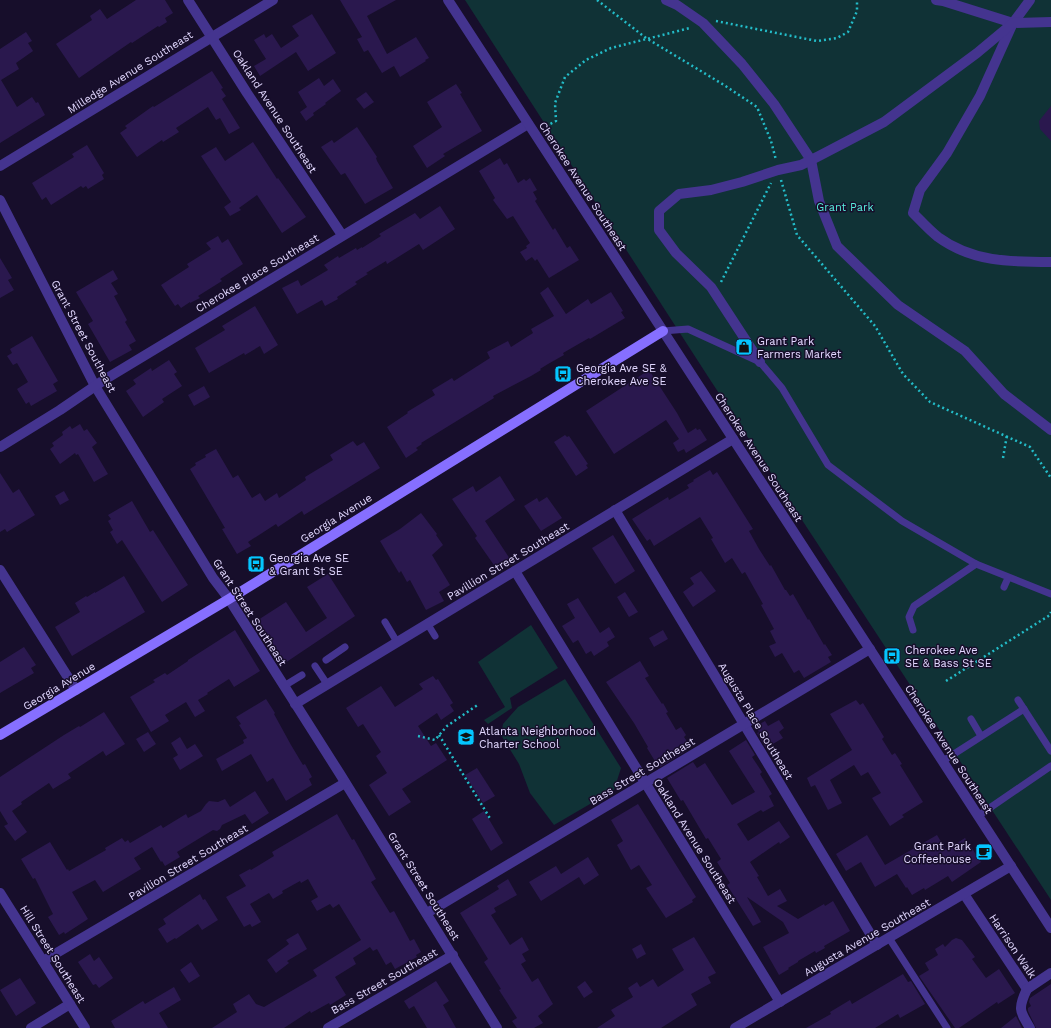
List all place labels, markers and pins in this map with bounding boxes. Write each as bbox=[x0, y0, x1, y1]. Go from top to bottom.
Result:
place label: Grant Park Farmers Market bbox=[757, 335, 842, 361]
shop icon: Grant Park Farmers Market bbox=[734, 337, 754, 357]
place label: Georgia Ave SE & Cherokee Ave SE bbox=[576, 362, 667, 388]
bus stop icon: Georgia Ave SE & Cherokee Ave SE bbox=[553, 364, 573, 384]
place label: Georgia Ave SE & Grant St SE bbox=[269, 552, 349, 578]
bus stop icon: Georgia Ave SE & Grant St SE bbox=[246, 554, 266, 574]
place label: Cherokee Ave SE & Bass St SE bbox=[905, 644, 992, 670]
bus stop icon: Cherokee Ave SE & Bass St SE bbox=[882, 646, 902, 666]
place label: Atlanta Neighborhood Charter School bbox=[479, 725, 596, 751]
school or university icon: Atlanta Neighborhood Charter School bbox=[456, 727, 476, 747]
place label: Grant Park Coffeehouse bbox=[903, 840, 971, 866]
cafe icon: Grant Park Coffeehouse bbox=[974, 842, 994, 862]

